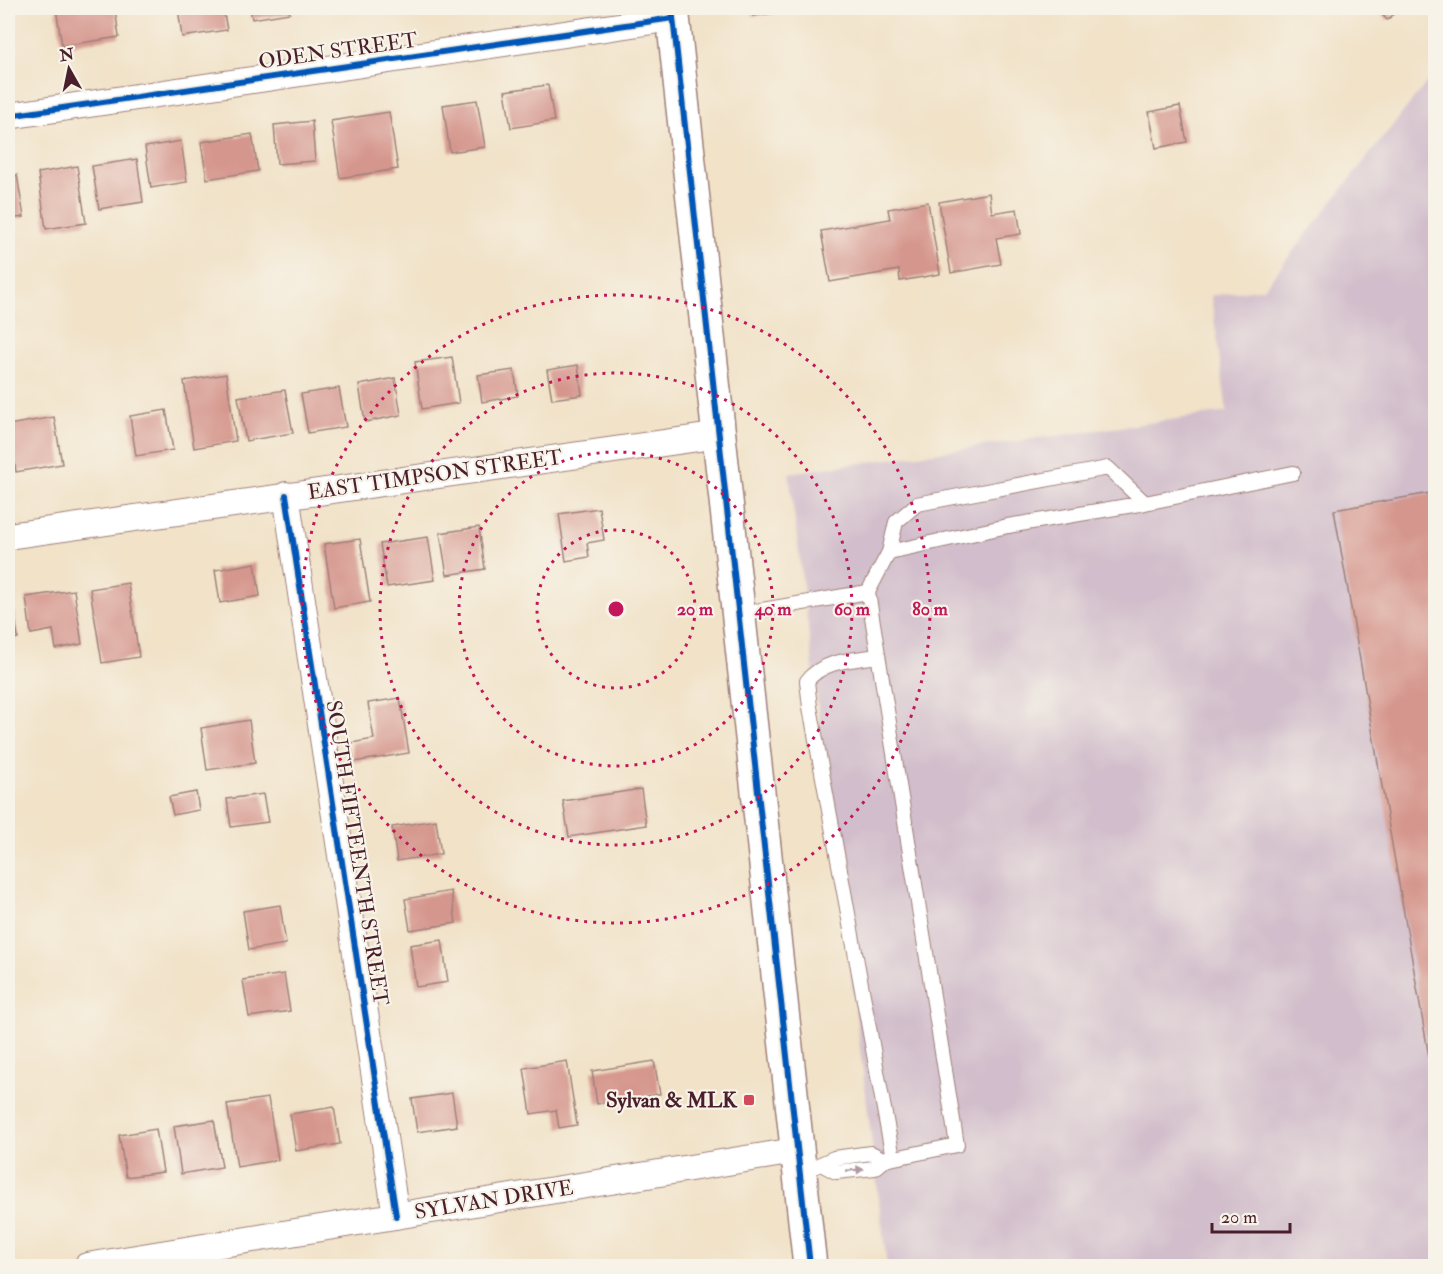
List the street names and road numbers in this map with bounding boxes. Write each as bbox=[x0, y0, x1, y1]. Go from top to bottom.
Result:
street label: ODEN STREET bbox=[257, 26, 420, 76]
street label: EAST TIMPSON STREET bbox=[306, 444, 564, 506]
street label: SOUTH FIFTEENTH STREET bbox=[320, 698, 395, 1008]
street label: SYLVAN DRIVE bbox=[413, 1174, 575, 1226]

